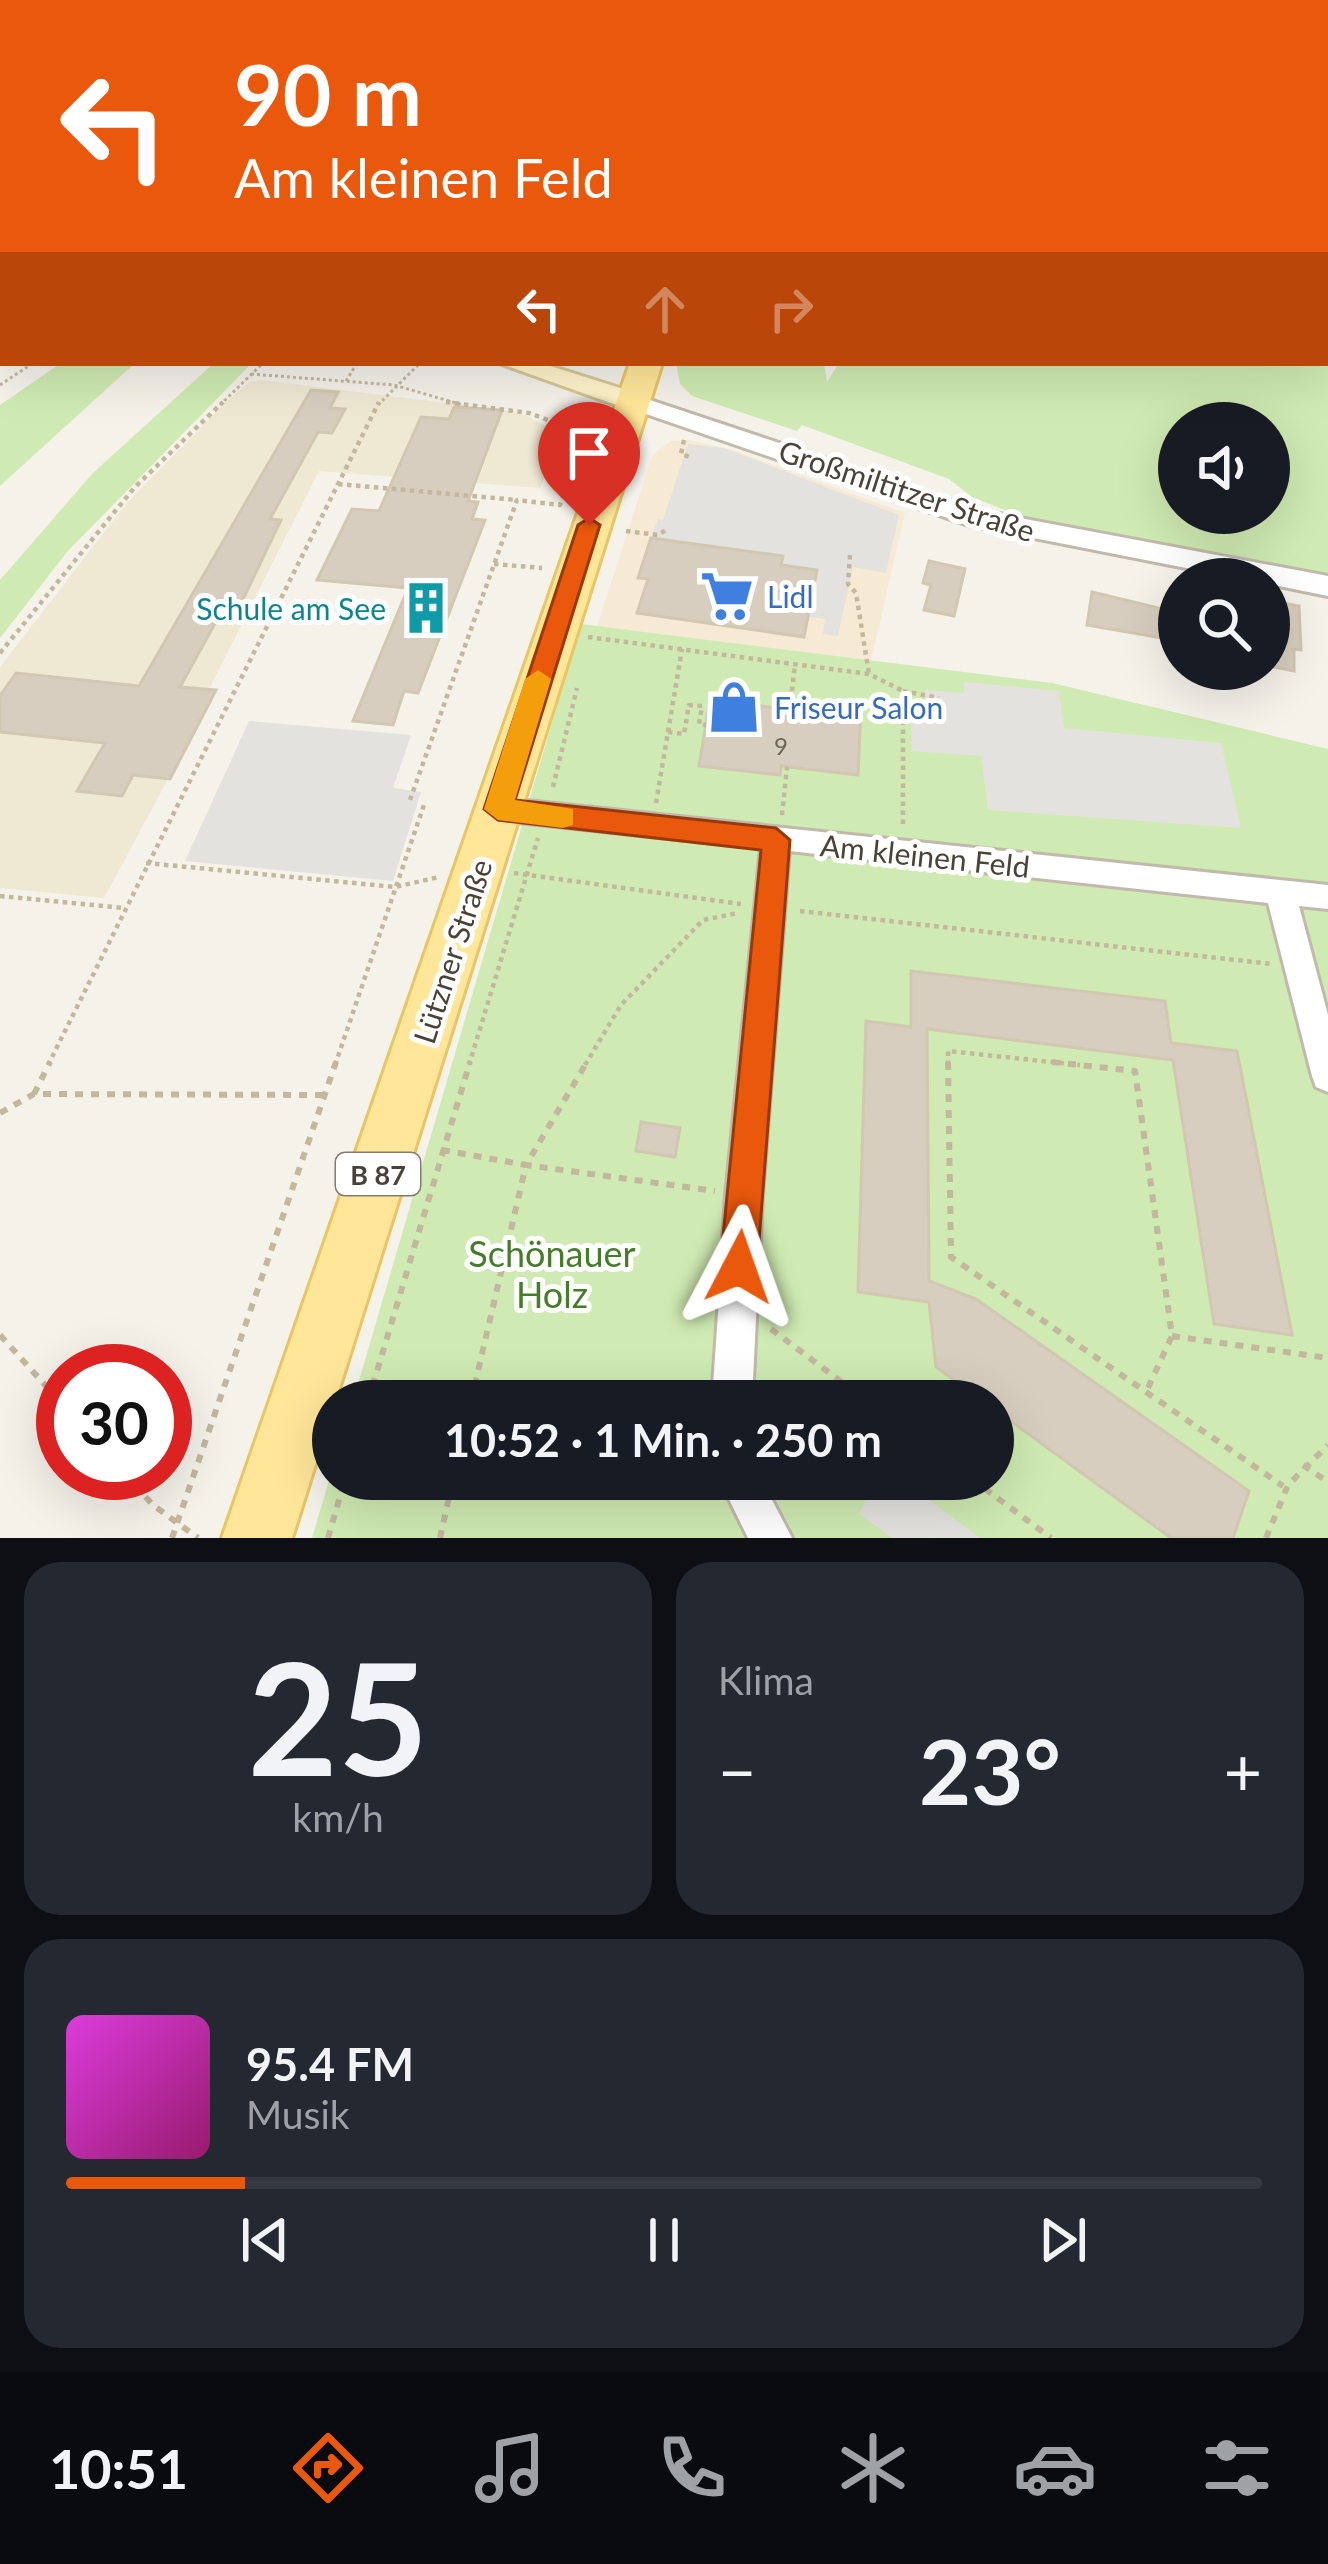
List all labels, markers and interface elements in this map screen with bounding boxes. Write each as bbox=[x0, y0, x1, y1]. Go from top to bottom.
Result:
text: 90 m bbox=[234, 43, 422, 144]
icon: left bbox=[36, 48, 192, 204]
text: Am kleinen Feld bbox=[234, 145, 613, 210]
icon: left bbox=[506, 276, 572, 342]
icon: ahead bbox=[632, 276, 698, 342]
icon: right bbox=[758, 276, 824, 342]
pin bbox=[538, 402, 640, 525]
map controls bbox=[1158, 402, 1290, 690]
button: sound bbox=[1158, 402, 1290, 534]
icon: arrive bbox=[556, 420, 622, 486]
street label: Großmiltitzer Straße bbox=[775, 432, 1039, 548]
button: search bbox=[1158, 558, 1290, 690]
supermarket icon: Lidl bbox=[698, 567, 756, 625]
place label: Lidl bbox=[767, 578, 814, 614]
building icon: Schule am See bbox=[397, 579, 455, 637]
place label: Schule am See bbox=[196, 590, 386, 626]
shop icon: Friseur Salon bbox=[705, 678, 763, 736]
place label: Friseur Salon bbox=[774, 689, 943, 725]
house number: 9 bbox=[774, 731, 788, 760]
street label: Am kleinen Feld bbox=[819, 826, 1031, 884]
street label: Lützner Straße bbox=[405, 854, 499, 1048]
road number: B 87 bbox=[336, 1153, 420, 1195]
position arrow bbox=[676, 1204, 802, 1330]
park label: Schönauer Holz bbox=[468, 1231, 636, 1316]
speed limit sign: 30 bbox=[36, 1344, 192, 1500]
text: 10:52 · 1 Min. · 250 m bbox=[444, 1413, 882, 1467]
text: 25 bbox=[248, 1622, 428, 1809]
text: Klima bbox=[718, 1657, 814, 1703]
text: 23° bbox=[919, 1716, 1061, 1824]
text: − bbox=[718, 1731, 756, 1810]
text: + bbox=[1224, 1731, 1262, 1810]
text: km/h bbox=[292, 1794, 384, 1840]
text: 95.4 FM bbox=[246, 2037, 414, 2091]
text: Musik bbox=[246, 2091, 350, 2137]
icon: previous bbox=[232, 2207, 298, 2273]
icon: pause bbox=[631, 2207, 697, 2273]
icon: next bbox=[1030, 2207, 1096, 2273]
icon: directions bbox=[286, 2426, 370, 2510]
icon: music bbox=[468, 2426, 552, 2510]
icon: phone bbox=[650, 2426, 734, 2510]
icon: climate bbox=[831, 2426, 915, 2510]
icon: car bbox=[1013, 2426, 1097, 2510]
icon: filters bbox=[1195, 2426, 1279, 2510]
text: 10:51 bbox=[49, 2436, 188, 2501]

